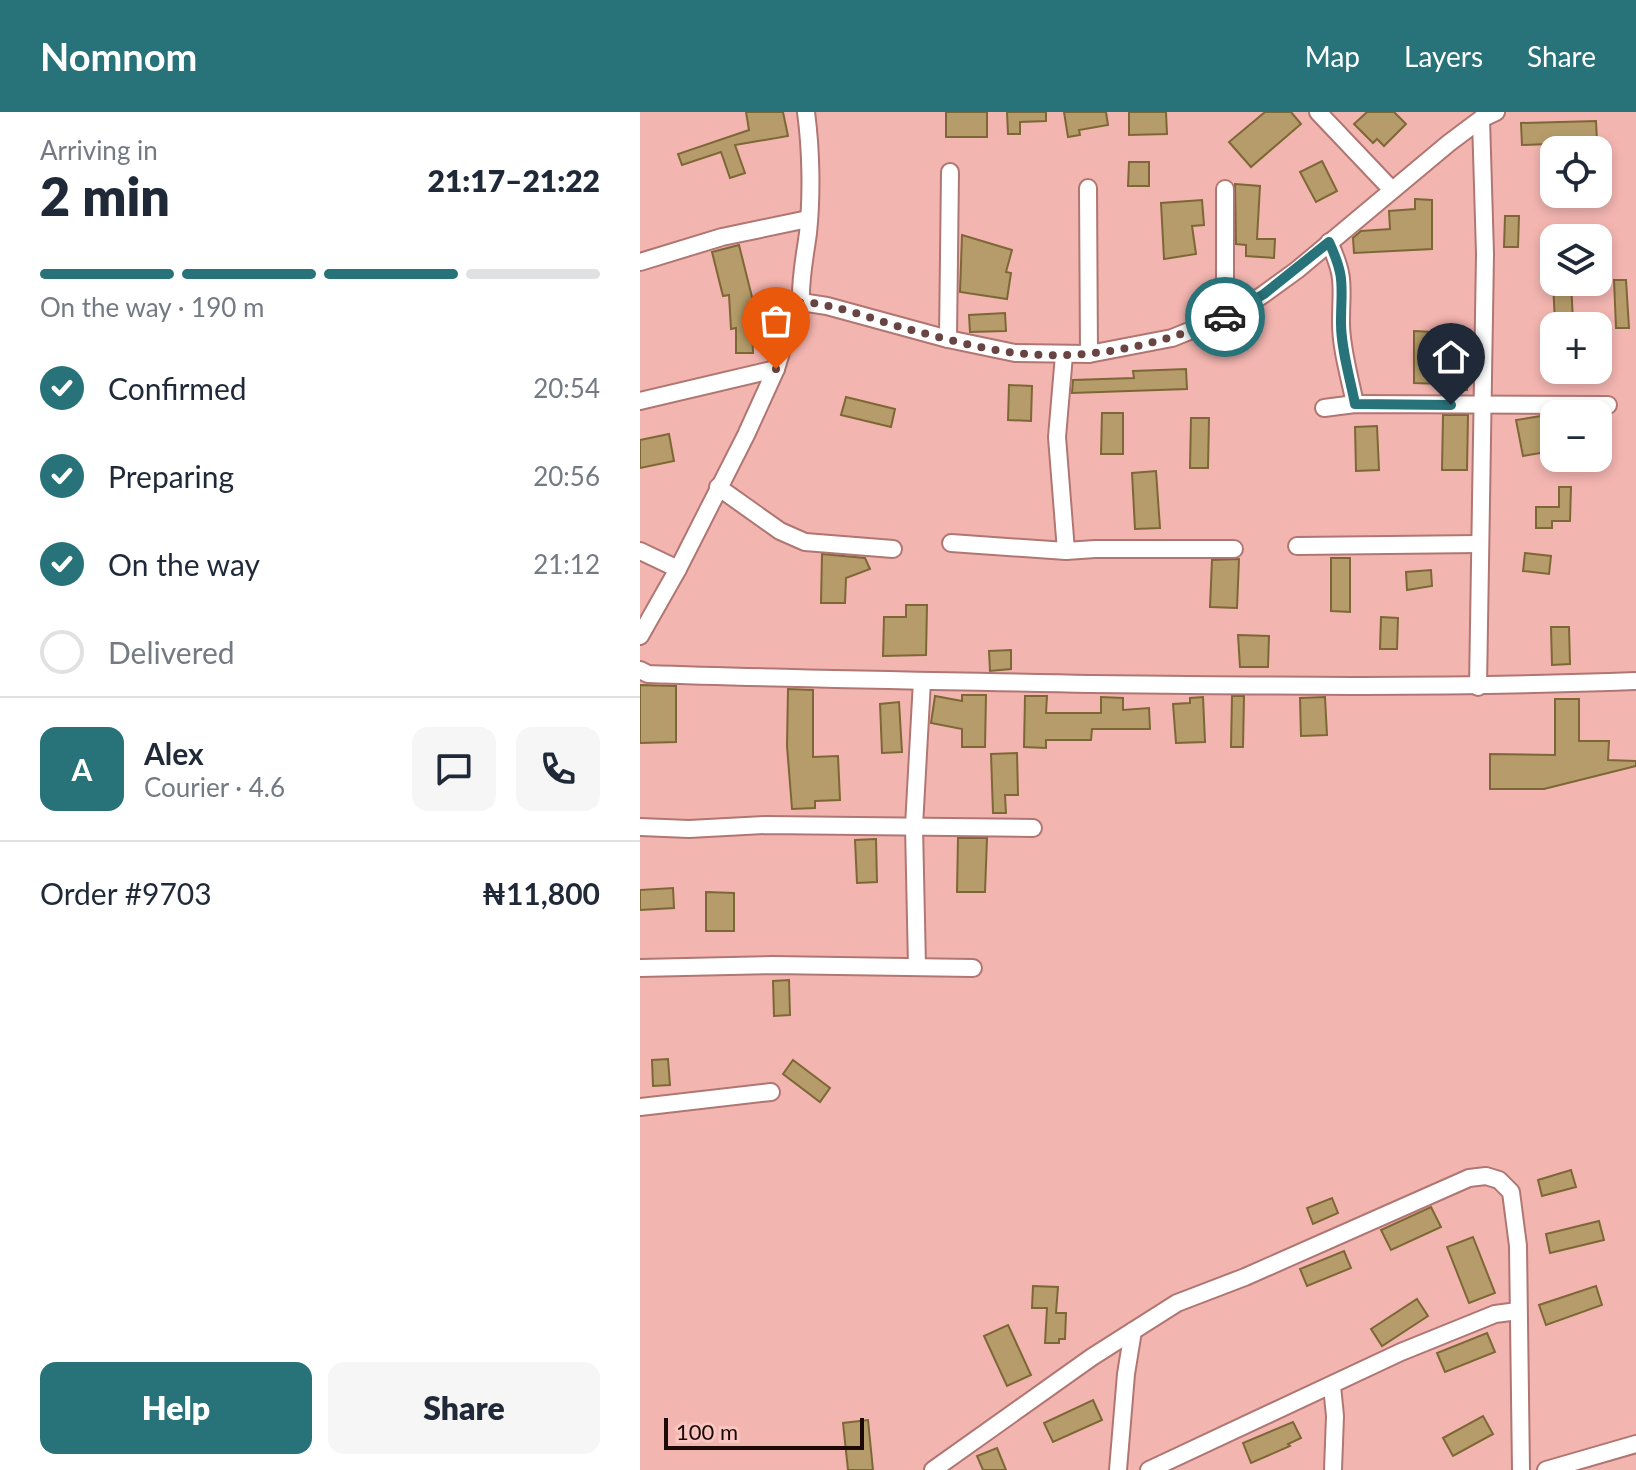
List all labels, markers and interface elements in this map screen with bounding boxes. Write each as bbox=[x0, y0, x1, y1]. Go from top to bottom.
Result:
text: Nomnom bbox=[40, 33, 197, 79]
text: Map bbox=[1305, 39, 1360, 73]
text: Layers bbox=[1404, 39, 1483, 73]
text: Share bbox=[1527, 39, 1596, 73]
text: Arriving in bbox=[40, 134, 158, 166]
map controls bbox=[1540, 136, 1612, 472]
button: locate bbox=[1540, 136, 1612, 208]
text: 21:17–21:22 bbox=[427, 162, 600, 198]
text: 2 min bbox=[40, 165, 170, 227]
button: layers bbox=[1540, 224, 1612, 296]
courier bbox=[1185, 277, 1265, 357]
pin bbox=[742, 287, 810, 369]
text: On the way · 190 m bbox=[40, 291, 264, 323]
icon: car bbox=[1203, 295, 1247, 339]
icon: bag bbox=[754, 299, 798, 343]
button: + bbox=[1540, 312, 1612, 384]
pin bbox=[1417, 323, 1485, 405]
icon: home bbox=[1429, 335, 1473, 379]
icon: check bbox=[40, 366, 84, 410]
text: Confirmed bbox=[108, 370, 247, 406]
text: 20:54 bbox=[533, 372, 600, 404]
button: − bbox=[1540, 400, 1612, 472]
icon: check bbox=[40, 454, 84, 498]
text: Preparing bbox=[108, 458, 234, 494]
text: 20:56 bbox=[533, 460, 600, 492]
icon: check bbox=[40, 542, 84, 586]
text: On the way bbox=[108, 546, 260, 582]
text: 21:12 bbox=[533, 548, 600, 580]
text: Delivered bbox=[108, 634, 235, 670]
button: chat bbox=[412, 727, 496, 811]
button: phone bbox=[516, 727, 600, 811]
text: Alex bbox=[144, 735, 204, 771]
text: A bbox=[72, 751, 92, 787]
text: Courier · 4.6 bbox=[144, 771, 285, 803]
text: Order #9703 bbox=[40, 875, 212, 911]
text: ₦11,800 bbox=[482, 875, 600, 911]
button: Help bbox=[40, 1362, 312, 1454]
button: Share bbox=[328, 1362, 600, 1454]
scale bar bbox=[664, 1414, 864, 1450]
text: 100 m bbox=[676, 1418, 738, 1445]

